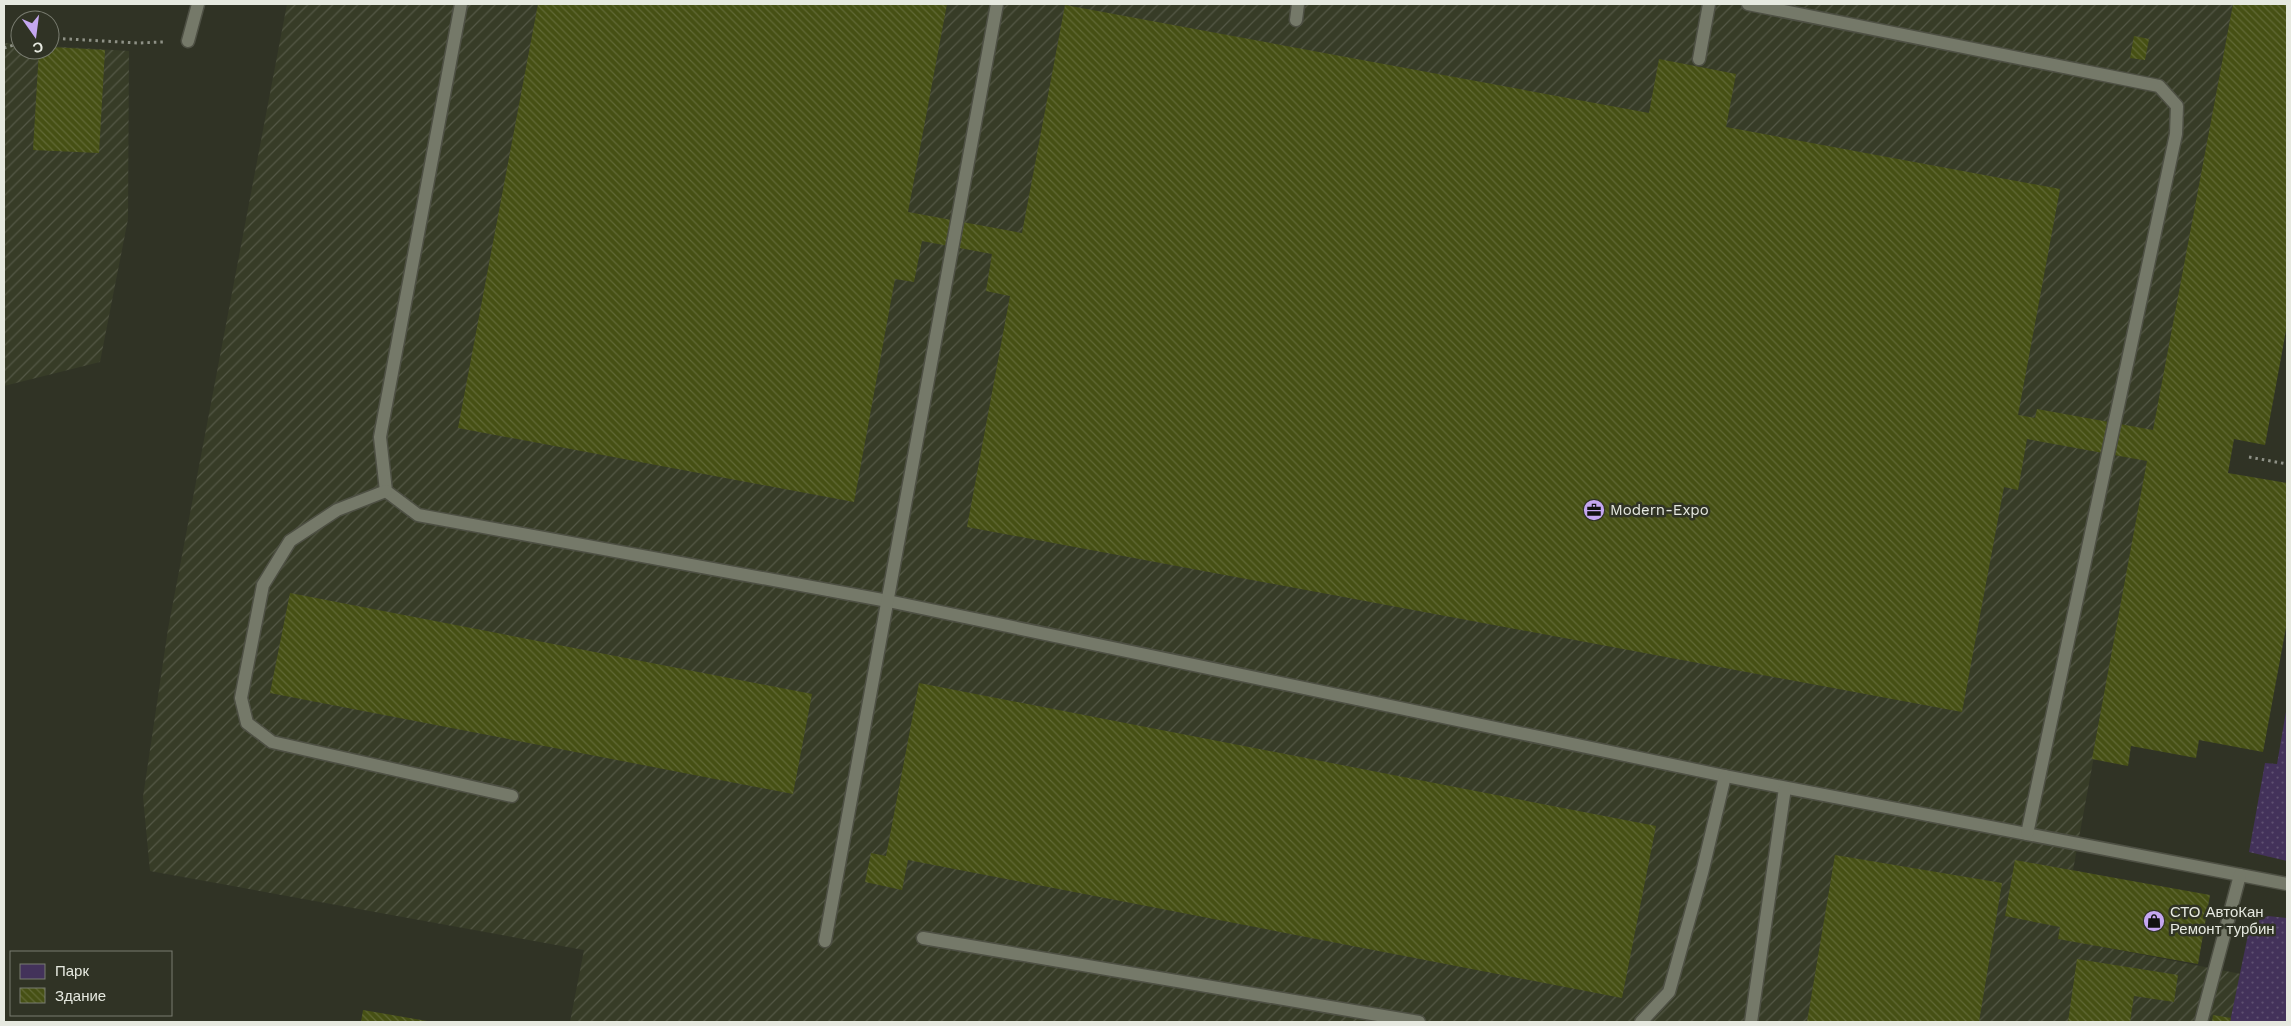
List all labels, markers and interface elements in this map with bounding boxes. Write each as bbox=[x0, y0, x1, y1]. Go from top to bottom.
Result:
north arrow bbox=[10, 10, 60, 60]
text: С bbox=[31, 39, 45, 57]
office icon: Modern-Expo bbox=[1582, 498, 1606, 522]
place label: Modern-Expo bbox=[1610, 501, 1709, 519]
place label: СТО АвтоКан Ремонт турбин bbox=[2170, 903, 2275, 938]
shop icon: СТО АвтоКан Ремонт турбин bbox=[2142, 909, 2166, 933]
legend bbox=[10, 951, 172, 1016]
text: Парк bbox=[55, 962, 89, 980]
text: Здание bbox=[55, 987, 106, 1005]

